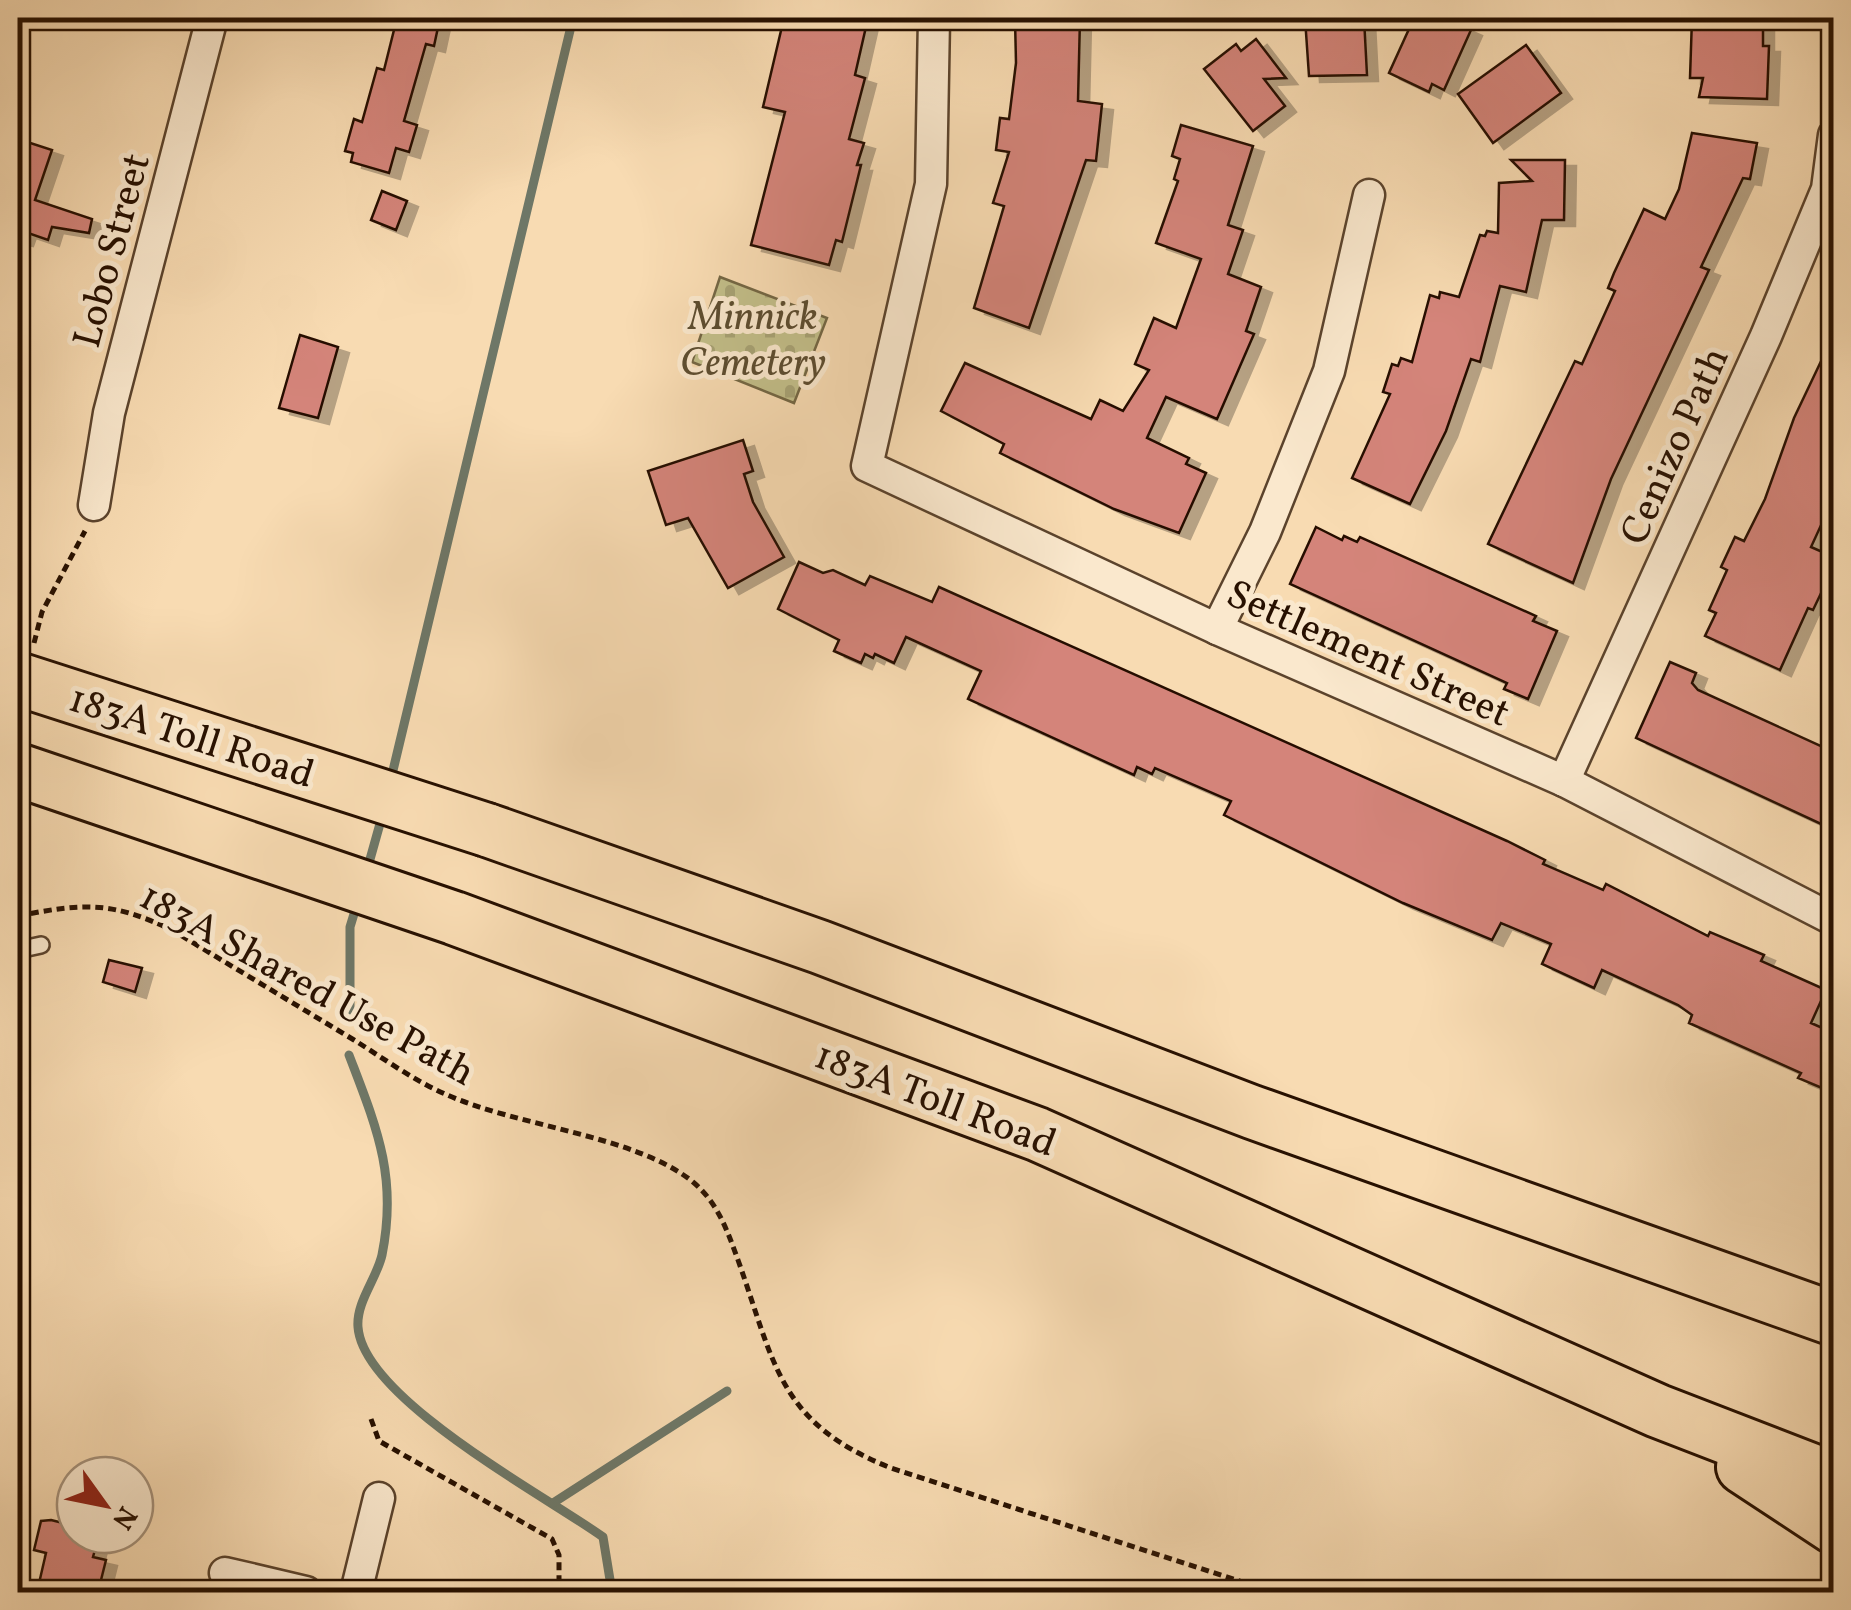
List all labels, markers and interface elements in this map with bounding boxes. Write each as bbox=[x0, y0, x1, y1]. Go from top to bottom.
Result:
street label: Lobo Street bbox=[61, 148, 167, 355]
park label: Minnick Cemetery bbox=[680, 291, 826, 393]
street label: Cenizo Path bbox=[1608, 339, 1745, 554]
street label: Settlement Street bbox=[1217, 568, 1518, 743]
street label: 183A Toll Road bbox=[61, 673, 321, 805]
street label: 183A Shared Use Path bbox=[128, 871, 484, 1102]
street label: 183A Toll Road bbox=[805, 1030, 1064, 1174]
north arrow bbox=[55, 1455, 155, 1555]
text: N bbox=[102, 1498, 146, 1536]

